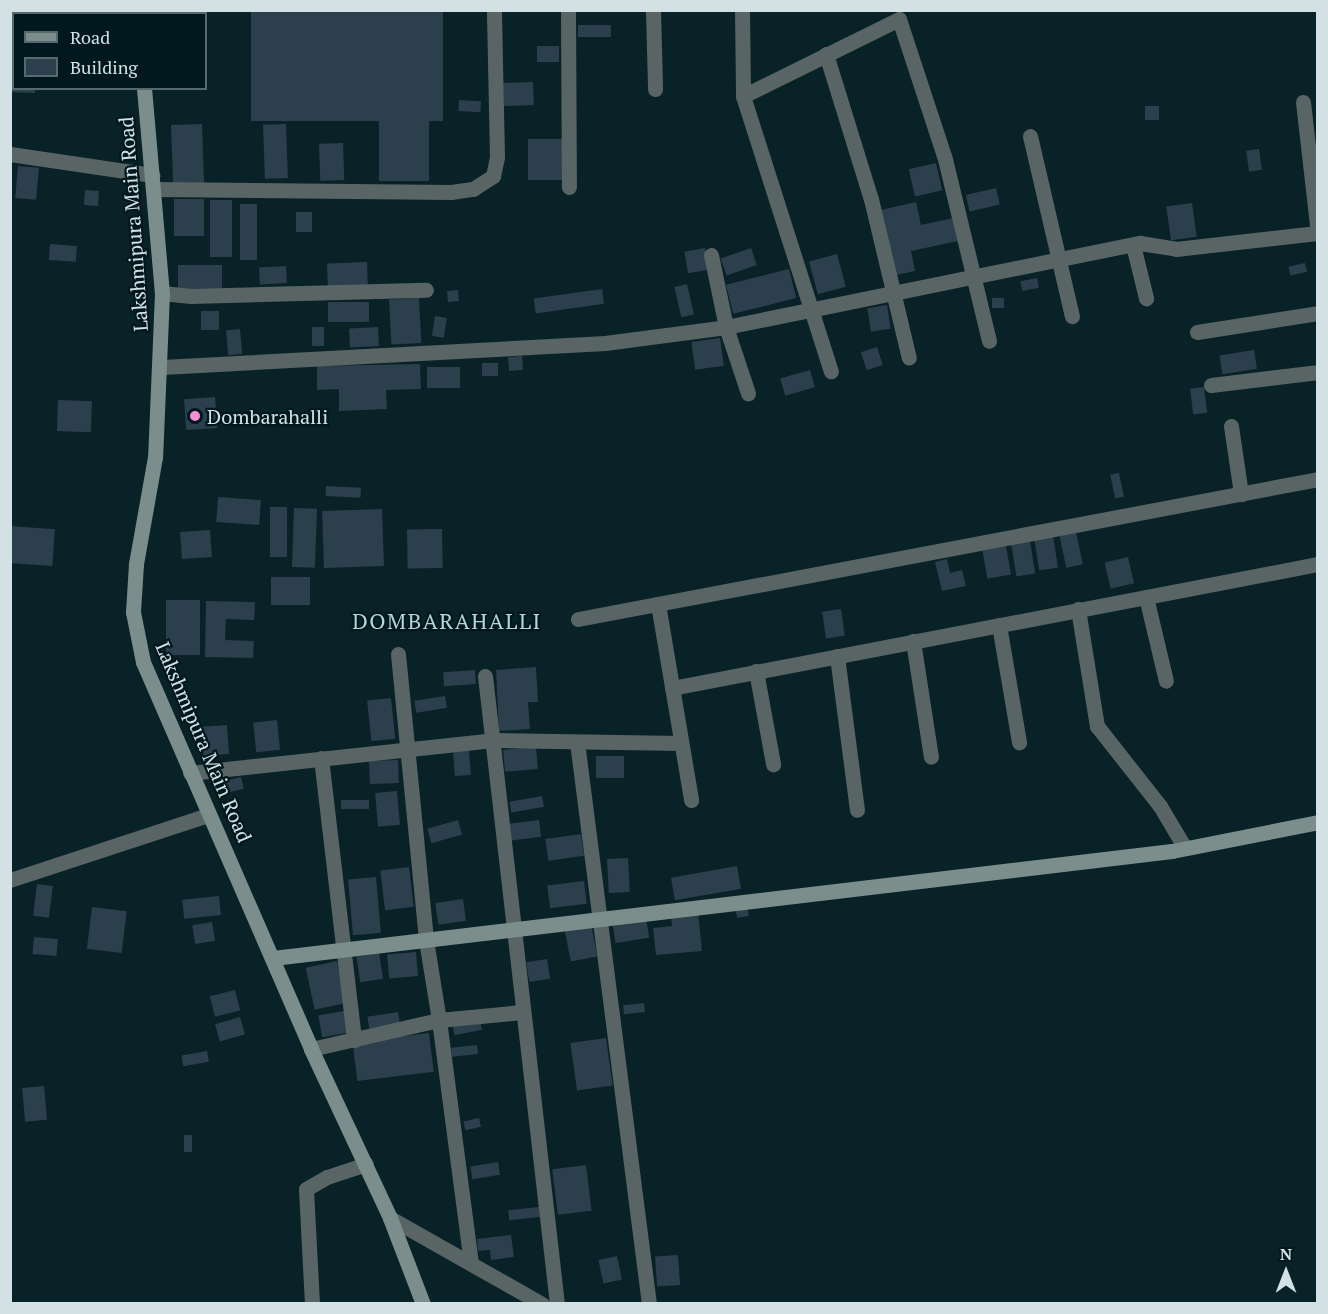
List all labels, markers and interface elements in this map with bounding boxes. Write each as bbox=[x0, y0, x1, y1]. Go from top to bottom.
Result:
legend bbox=[12, 12, 207, 90]
text: Road bbox=[70, 25, 110, 49]
text: Building bbox=[70, 55, 138, 79]
street label: Lakshmipura Main Road bbox=[114, 116, 152, 332]
place label: Dombarahalli bbox=[207, 404, 328, 428]
marker: Dombarahalli bbox=[188, 409, 202, 423]
district label: DOMBARAHALLI bbox=[352, 608, 542, 634]
street label: Lakshmipura Main Road bbox=[151, 638, 257, 846]
north arrow bbox=[1256, 1242, 1316, 1302]
text: N bbox=[1280, 1243, 1292, 1265]

